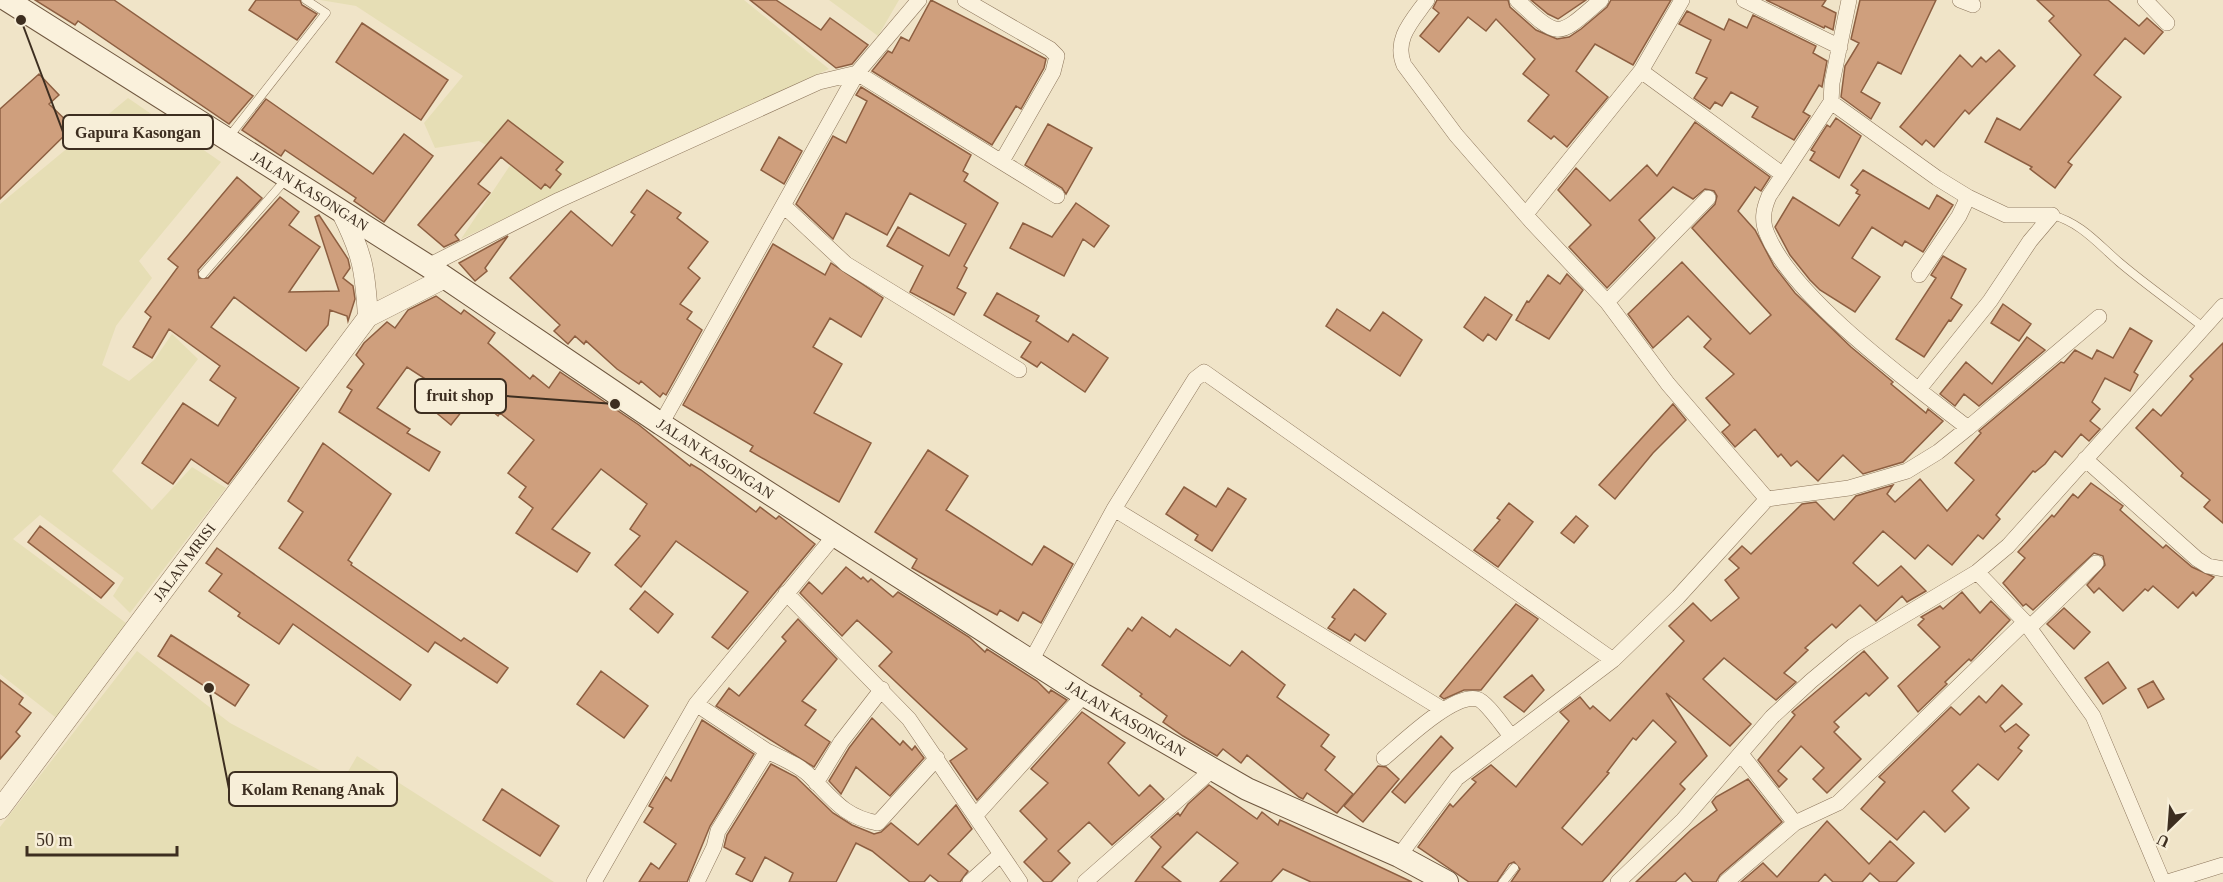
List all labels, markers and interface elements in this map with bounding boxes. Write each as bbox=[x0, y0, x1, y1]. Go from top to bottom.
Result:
callout: Gapura Kasongan bbox=[63, 115, 213, 149]
text: Gapura Kasongan bbox=[75, 124, 201, 142]
street label: JALAN KASONGAN bbox=[248, 148, 371, 234]
callout: fruit shop bbox=[415, 379, 506, 413]
text: fruit shop bbox=[426, 387, 494, 405]
street label: JALAN KASONGAN bbox=[654, 416, 777, 502]
street label: JALAN MRISI bbox=[150, 520, 219, 604]
street label: JALAN KASONGAN bbox=[1063, 678, 1189, 760]
callout: Kolam Renang Anak bbox=[229, 772, 397, 806]
text: Kolam Renang Anak bbox=[241, 781, 385, 799]
north arrow bbox=[2139, 798, 2199, 858]
scale bar bbox=[27, 819, 177, 857]
text: 50 m bbox=[36, 830, 73, 850]
text: U bbox=[2154, 831, 2172, 851]

